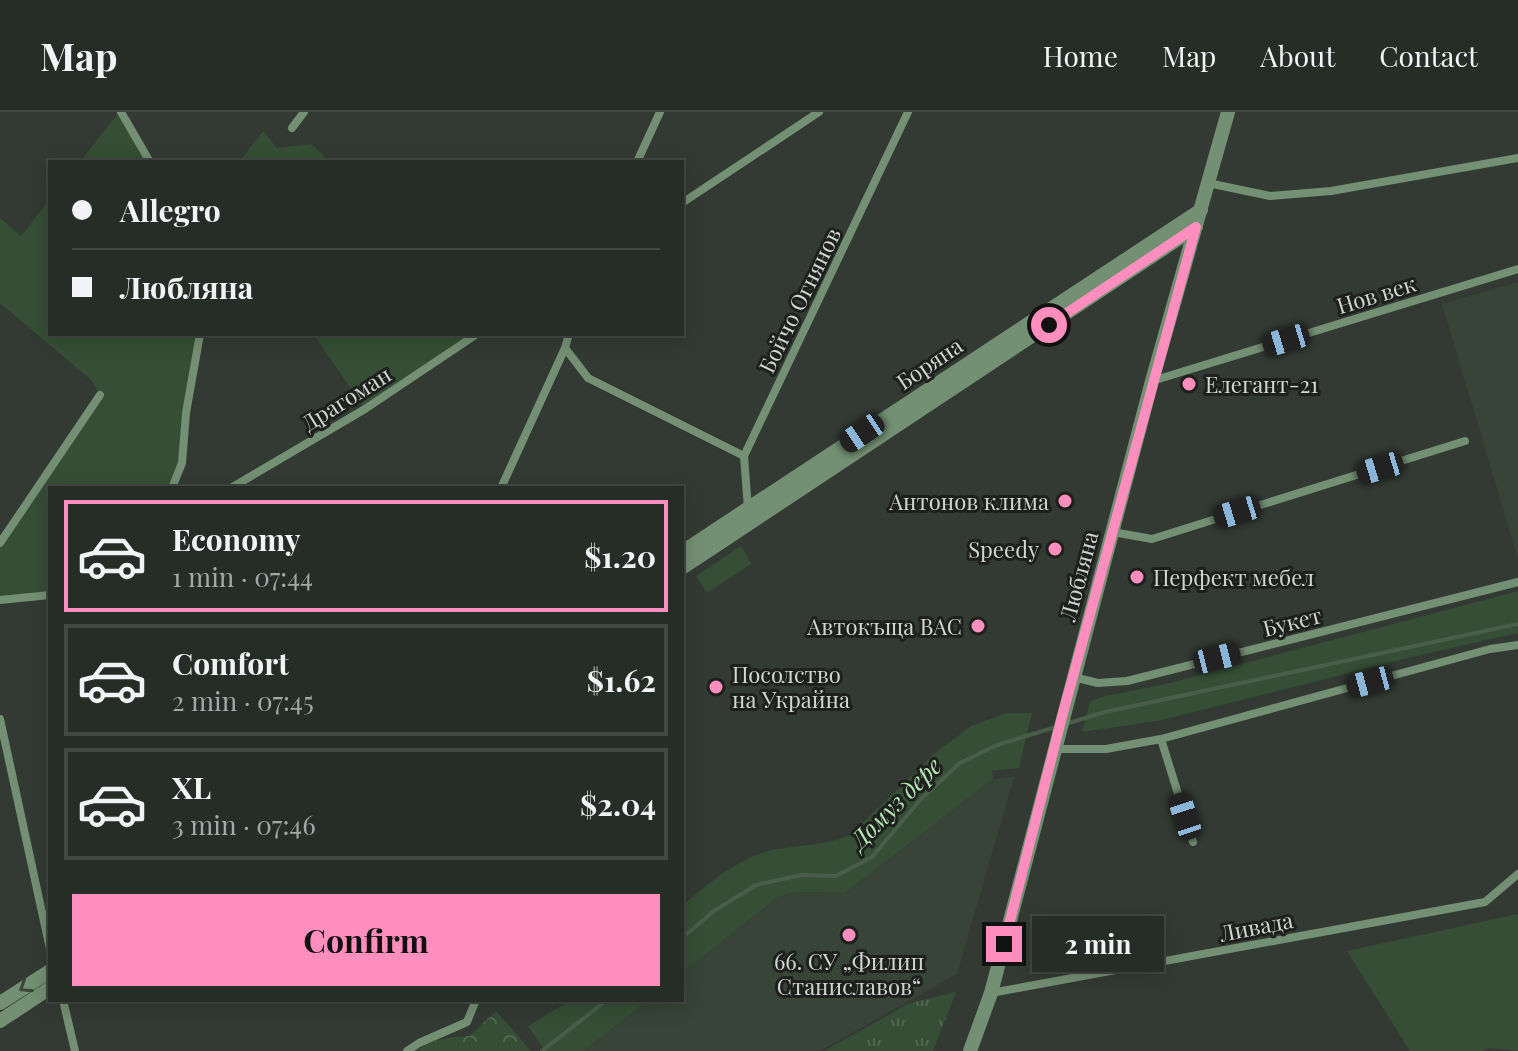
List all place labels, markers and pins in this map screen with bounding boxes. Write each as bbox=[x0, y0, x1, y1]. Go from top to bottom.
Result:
place label: Елегант-21 bbox=[1205, 369, 1318, 399]
marker: Елегант-21 bbox=[1180, 375, 1198, 393]
place label: Антонов клима bbox=[888, 486, 1049, 516]
marker: Антонов клима bbox=[1056, 492, 1074, 510]
place label: Speedy bbox=[968, 534, 1039, 564]
marker: Speedy bbox=[1046, 540, 1064, 558]
place label: Перфект мебел bbox=[1153, 562, 1314, 592]
marker: Перфект мебел bbox=[1128, 568, 1146, 586]
place label: Автокъща ВАС bbox=[806, 611, 962, 641]
marker: Автокъща ВАС bbox=[969, 617, 987, 635]
place label: Посолство на Украйна bbox=[732, 659, 850, 714]
marker: Посолство на Украйна bbox=[707, 678, 725, 696]
marker: 66. СУ „Филип Станиславов“ bbox=[840, 926, 858, 944]
place label: 66. СУ „Филип Станиславов“ bbox=[774, 946, 924, 1001]

